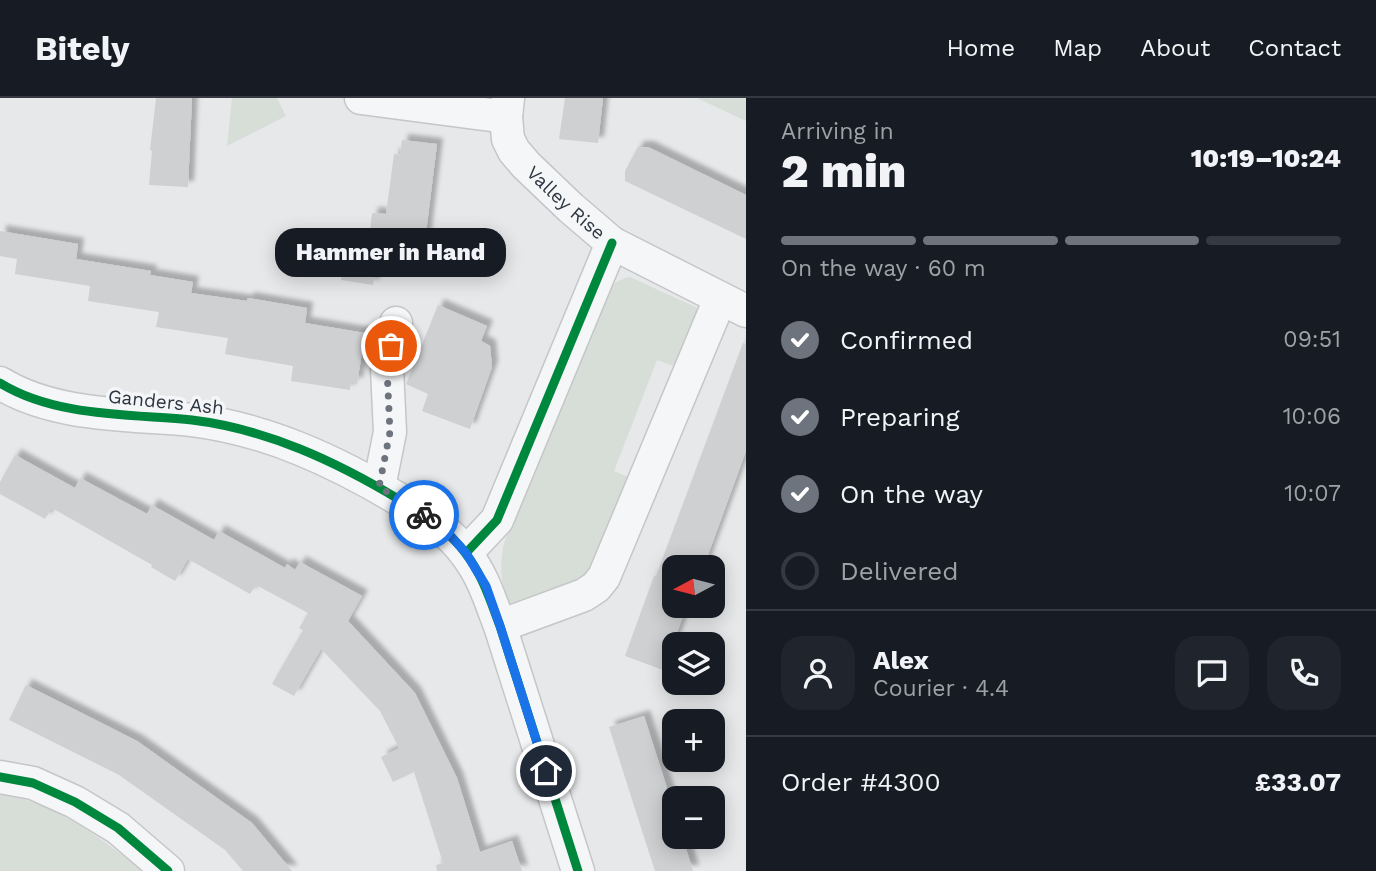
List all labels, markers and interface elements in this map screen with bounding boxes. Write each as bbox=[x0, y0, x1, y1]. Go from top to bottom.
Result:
text: Bitely bbox=[35, 29, 130, 68]
text: Home bbox=[947, 34, 1015, 62]
text: Map bbox=[1053, 34, 1102, 62]
text: About bbox=[1140, 34, 1210, 62]
text: Contact bbox=[1248, 34, 1341, 62]
text: Arriving in bbox=[781, 118, 894, 145]
text: 10:19–10:24 bbox=[1191, 143, 1341, 173]
text: 2 min bbox=[781, 144, 906, 198]
street label: Valley Rise bbox=[522, 161, 610, 244]
callout: Hammer in Hand bbox=[276, 227, 506, 276]
text: Hammer in Hand bbox=[296, 239, 485, 266]
text: On the way · 60 m bbox=[781, 255, 986, 282]
pin bbox=[361, 316, 421, 376]
icon: check bbox=[781, 321, 819, 359]
text: Confirmed bbox=[840, 325, 973, 355]
text: 09:51 bbox=[1283, 326, 1341, 353]
icon: bag bbox=[372, 327, 410, 365]
street label: Ganders Ash bbox=[107, 384, 225, 420]
icon: check bbox=[781, 398, 819, 436]
text: Preparing bbox=[840, 402, 960, 432]
text: 10:06 bbox=[1283, 403, 1341, 430]
icon: check bbox=[781, 475, 819, 513]
text: On the way bbox=[840, 479, 983, 509]
courier bbox=[389, 480, 459, 550]
text: 10:07 bbox=[1284, 480, 1341, 507]
icon: bike bbox=[405, 496, 443, 534]
north arrow bbox=[662, 555, 724, 618]
map controls bbox=[662, 555, 725, 849]
text: Delivered bbox=[840, 556, 959, 586]
button: layers bbox=[662, 632, 725, 695]
button: person bbox=[781, 636, 855, 710]
button: chat bbox=[1175, 636, 1249, 710]
button: phone bbox=[1267, 636, 1341, 710]
text: Alex bbox=[873, 645, 929, 675]
text: Courier · 4.4 bbox=[873, 675, 1009, 702]
button: + bbox=[662, 709, 725, 772]
pin bbox=[516, 741, 576, 801]
icon: home bbox=[527, 752, 565, 790]
text: Order #4300 bbox=[781, 767, 941, 797]
text: £33.07 bbox=[1255, 767, 1341, 797]
button: − bbox=[662, 786, 725, 849]

